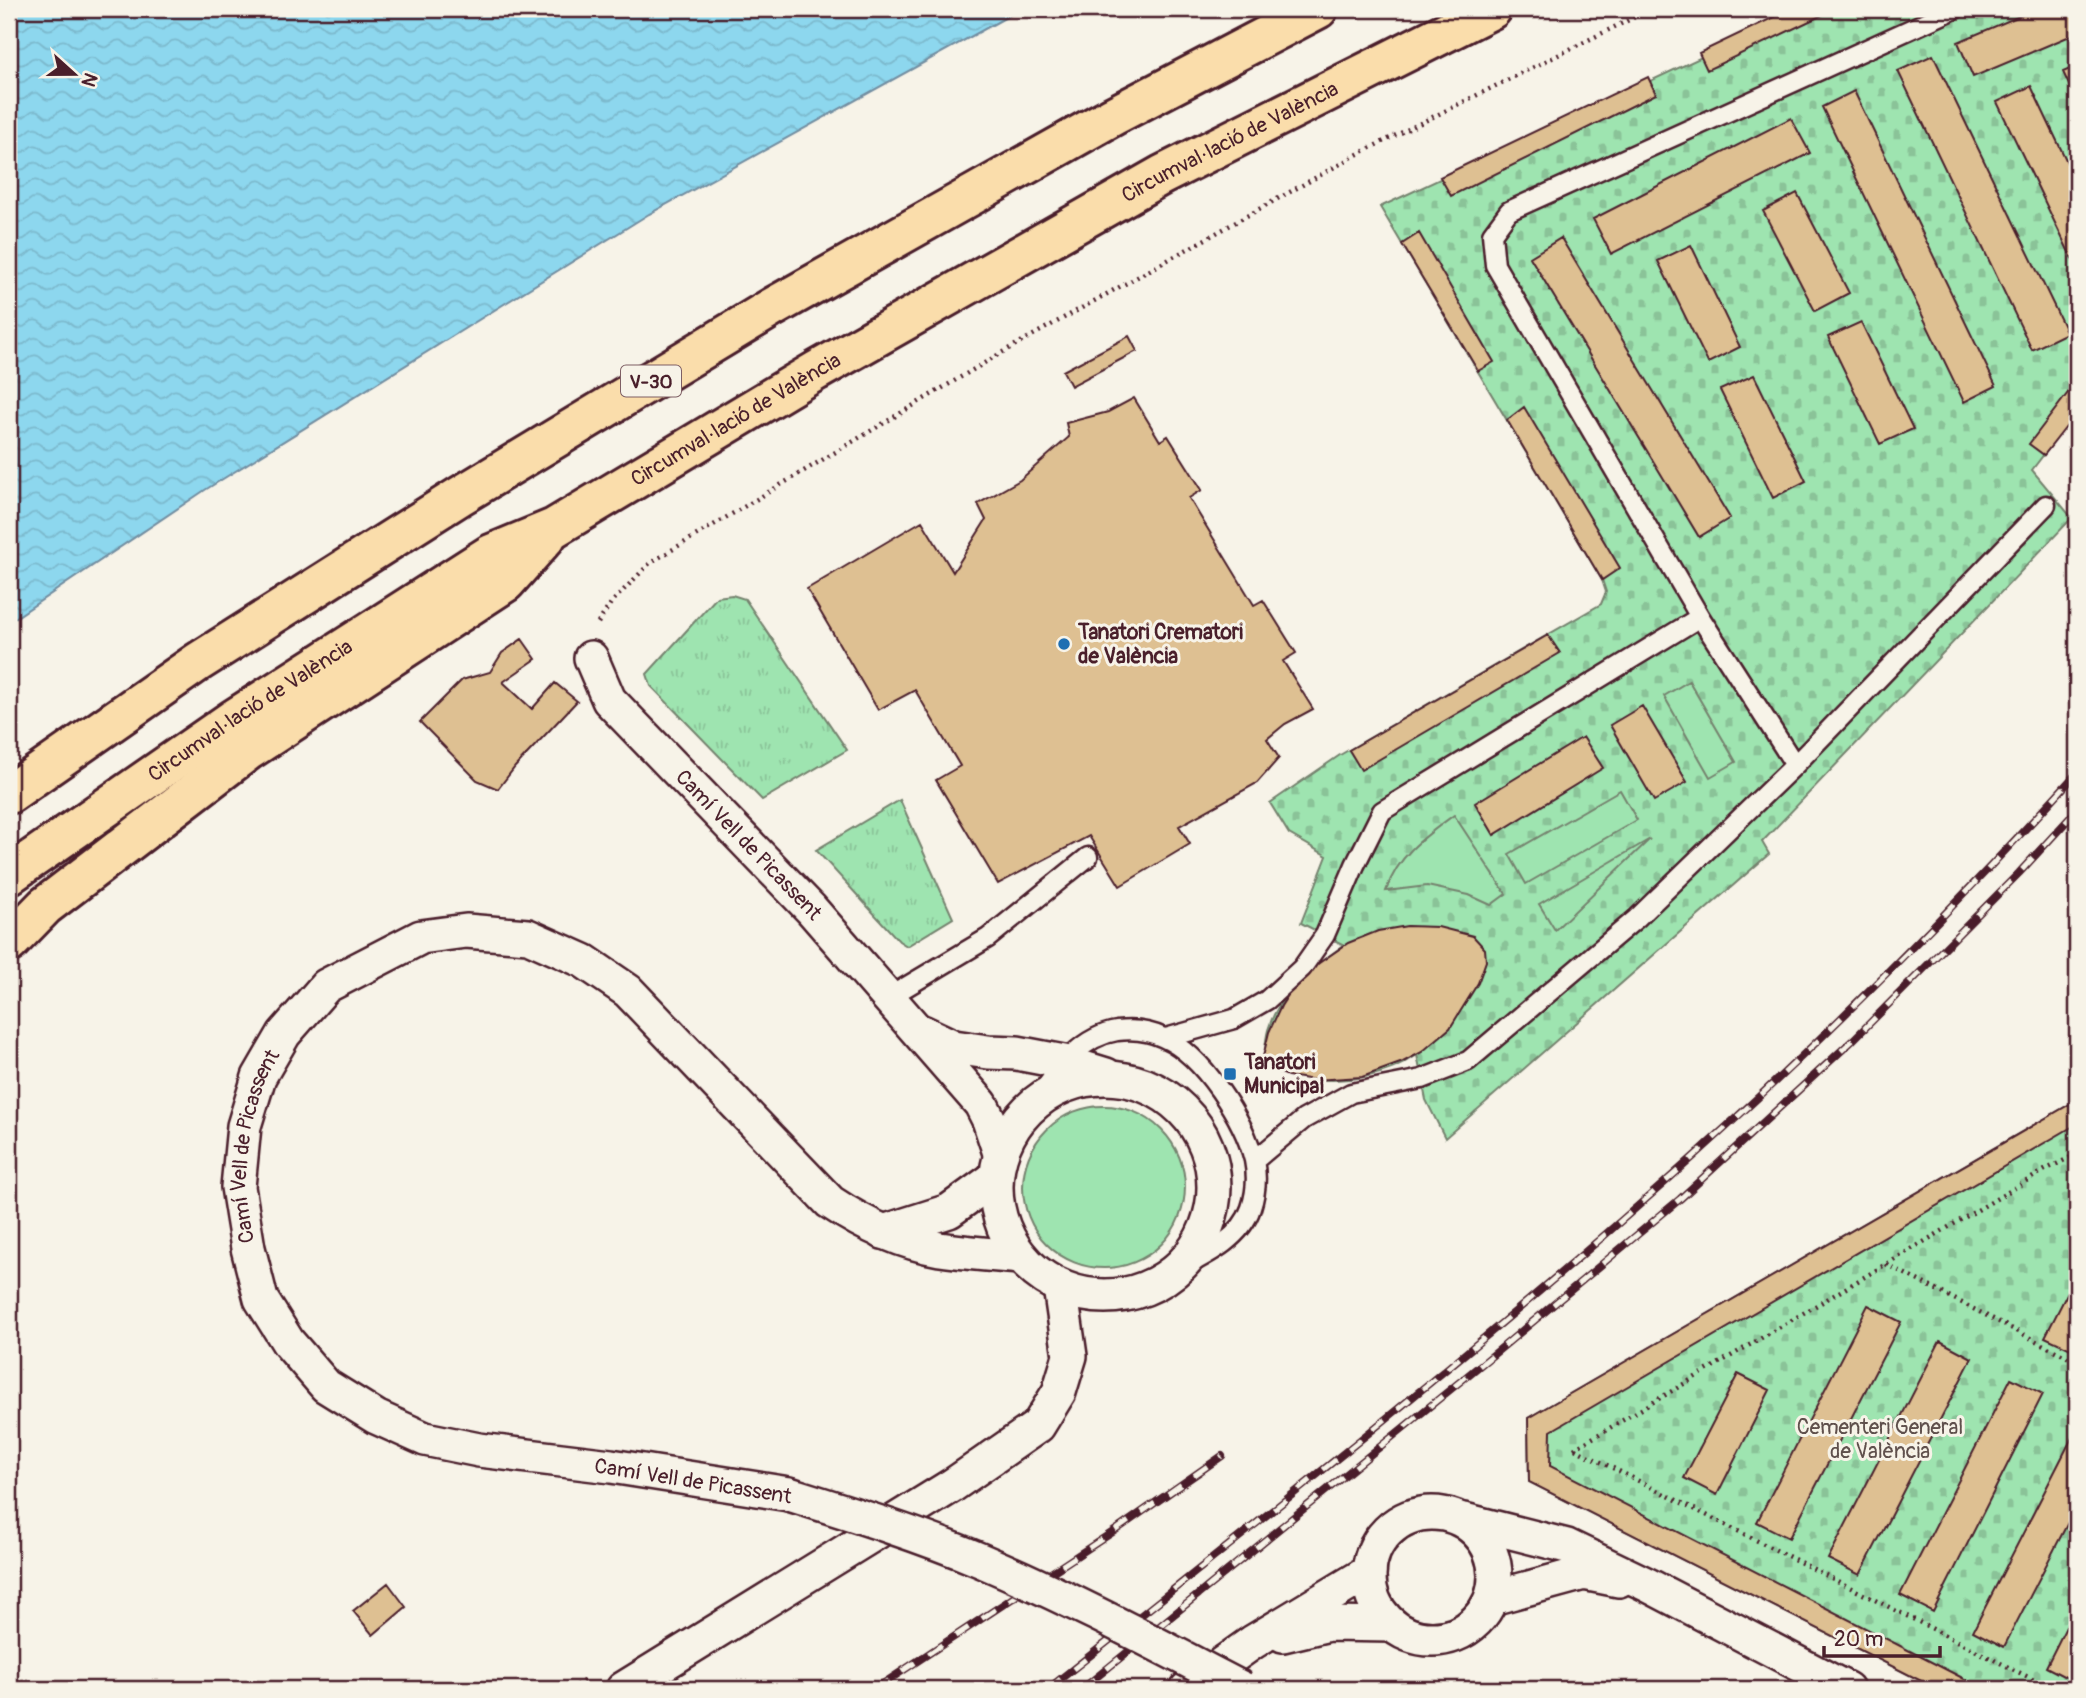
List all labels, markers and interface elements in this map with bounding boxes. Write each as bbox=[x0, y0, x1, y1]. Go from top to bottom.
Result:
north arrow bbox=[38, 38, 108, 108]
text: N bbox=[75, 69, 102, 90]
street label: Circumval·lació de València bbox=[1117, 76, 1343, 209]
street label: Circumval·lació de València bbox=[626, 347, 846, 493]
road number: V-30 bbox=[621, 366, 681, 396]
place label: Tanatori Crematori de València bbox=[1077, 619, 1243, 670]
street label: Circumval·lació de València bbox=[143, 633, 358, 788]
marker: Tanatori Crematori de València bbox=[1056, 636, 1072, 652]
street label: Camí Vell de Picassent bbox=[670, 764, 828, 926]
street label: Camí Vell de Picassent bbox=[225, 1044, 286, 1245]
place label: Tanatori Municipal bbox=[1243, 1049, 1324, 1100]
marker: Tanatori Municipal bbox=[1222, 1066, 1238, 1082]
park label: Cementeri General de València bbox=[1797, 1414, 1963, 1465]
street label: Camí Vell de Picassent bbox=[592, 1453, 794, 1511]
scale bar bbox=[1824, 1614, 1939, 1658]
text: 20 m bbox=[1834, 1626, 1883, 1653]

